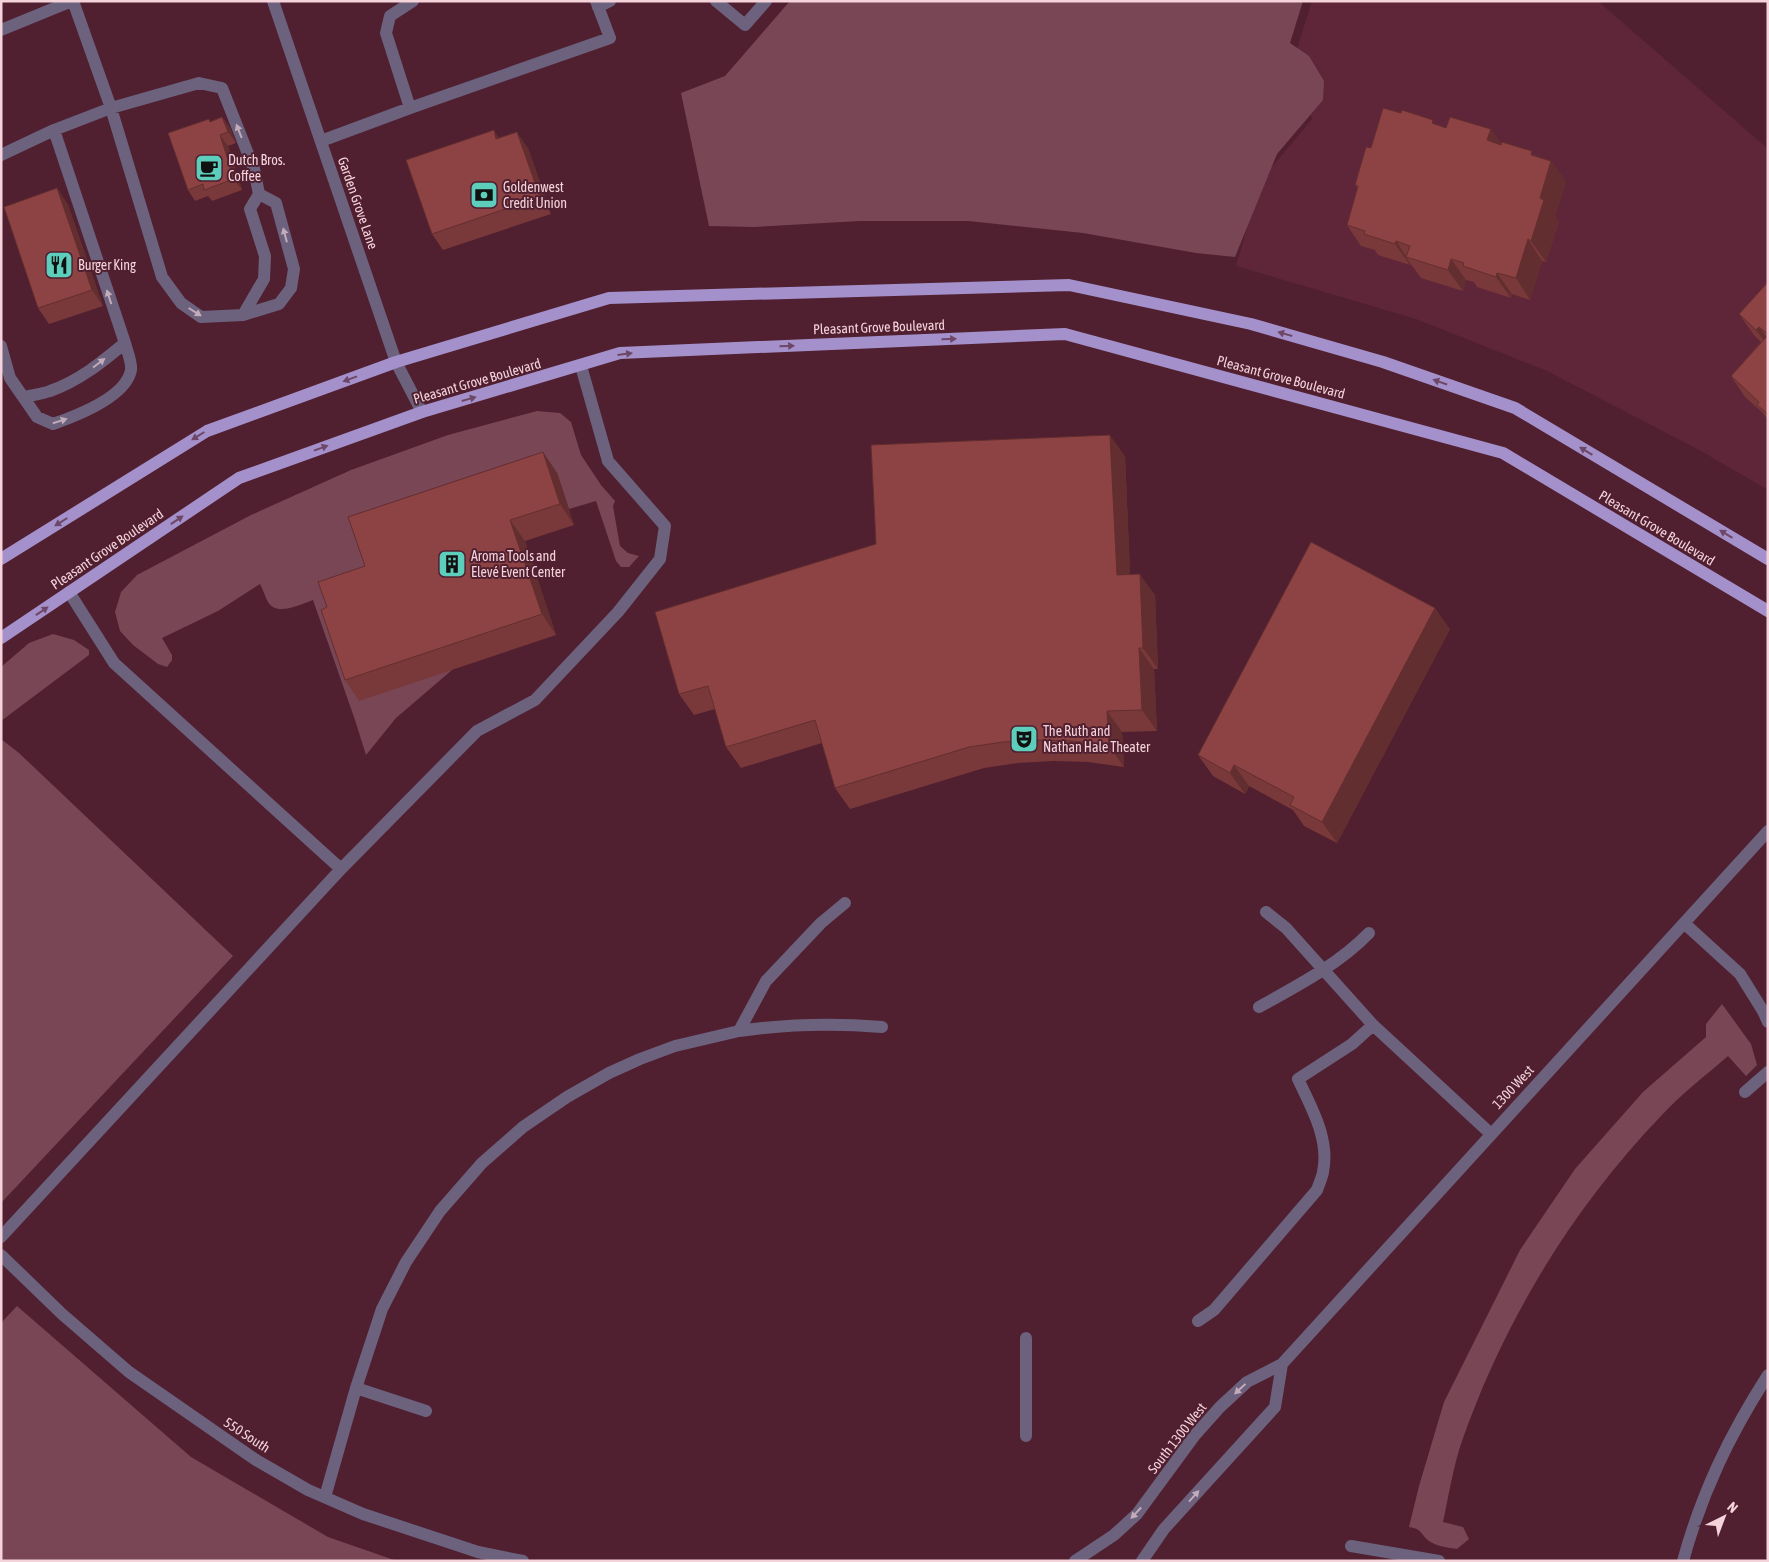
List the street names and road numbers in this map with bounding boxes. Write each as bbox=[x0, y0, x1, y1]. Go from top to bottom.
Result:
street label: Garden Grove Lane bbox=[335, 155, 381, 251]
street label: Pleasant Grove Boulevard bbox=[813, 317, 945, 337]
street label: Pleasant Grove Boulevard bbox=[1215, 352, 1347, 402]
street label: Pleasant Grove Boulevard bbox=[411, 355, 543, 407]
street label: Pleasant Grove Boulevard bbox=[1596, 487, 1718, 569]
street label: Pleasant Grove Boulevard bbox=[48, 505, 166, 593]
street label: 1300 West bbox=[1489, 1062, 1537, 1112]
street label: South 1300 West bbox=[1144, 1399, 1210, 1477]
street label: 550 South bbox=[221, 1414, 273, 1456]

